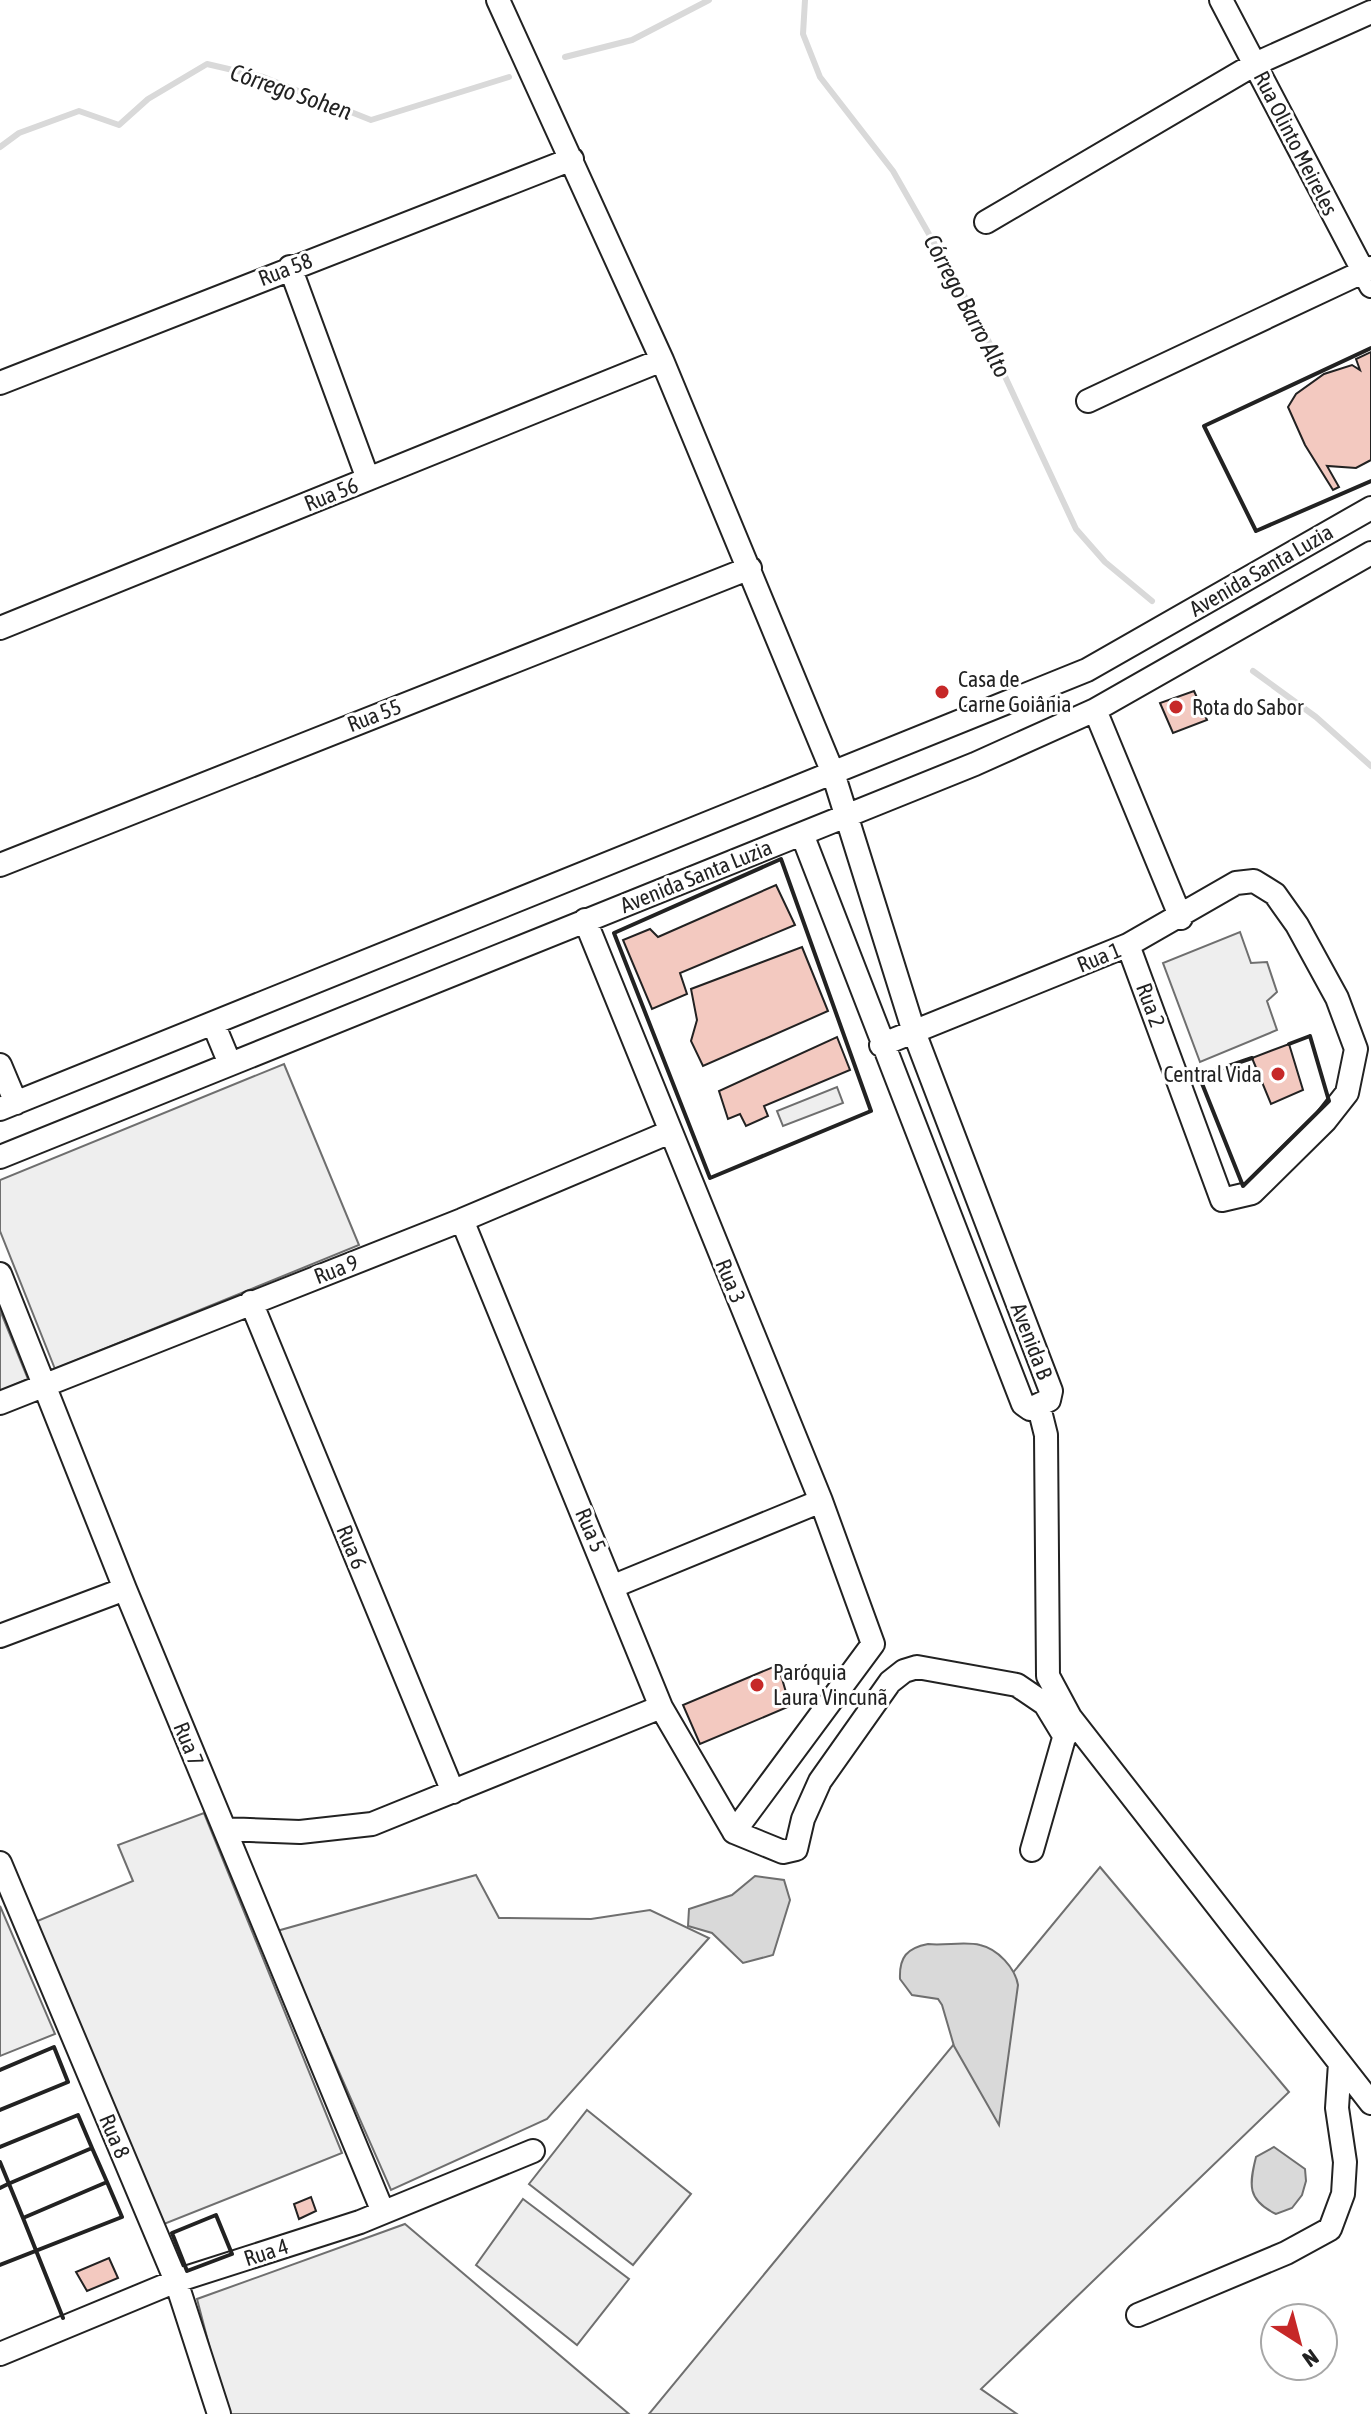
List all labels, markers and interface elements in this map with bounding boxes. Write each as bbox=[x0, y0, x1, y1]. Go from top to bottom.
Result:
water label: Córrego Sohen bbox=[227, 58, 356, 125]
street label: Rua Olinto Meireles bbox=[1248, 67, 1344, 220]
water label: Córrego Barro Alto bbox=[918, 230, 1016, 382]
street label: Rua 58 bbox=[254, 247, 316, 291]
street label: Rua 56 bbox=[300, 472, 362, 516]
street label: Avenida Santa Luzia bbox=[1185, 518, 1337, 622]
place label: Casa de Carne Goiânia bbox=[958, 666, 1072, 717]
marker: Casa de Carne Goiânia bbox=[933, 683, 951, 701]
street label: Rua 55 bbox=[343, 693, 405, 737]
place label: Rota do Sabor bbox=[1192, 694, 1304, 720]
marker: Rota do Sabor bbox=[1167, 698, 1185, 716]
street label: Avenida Santa Luzia bbox=[616, 834, 776, 918]
street label: Rua 1 bbox=[1073, 936, 1125, 978]
street label: Rua 2 bbox=[1131, 979, 1171, 1031]
place label: Central Vida bbox=[1163, 1061, 1262, 1087]
marker: Central Vida bbox=[1269, 1065, 1287, 1083]
street label: Rua 9 bbox=[310, 1249, 362, 1289]
street label: Rua 3 bbox=[710, 1255, 752, 1307]
street label: Avenida B bbox=[1006, 1299, 1059, 1383]
street label: Rua 5 bbox=[570, 1504, 612, 1556]
street label: Rua 6 bbox=[331, 1521, 373, 1573]
place label: Paróquia Laura Vincunã bbox=[773, 1659, 888, 1710]
marker: Paróquia Laura Vincunã bbox=[748, 1676, 766, 1694]
street label: Rua 7 bbox=[168, 1718, 210, 1770]
street label: Rua 8 bbox=[94, 2110, 136, 2162]
street label: Rua 4 bbox=[240, 2233, 292, 2271]
north arrow bbox=[1259, 2302, 1339, 2382]
text: N bbox=[1298, 2344, 1324, 2373]

